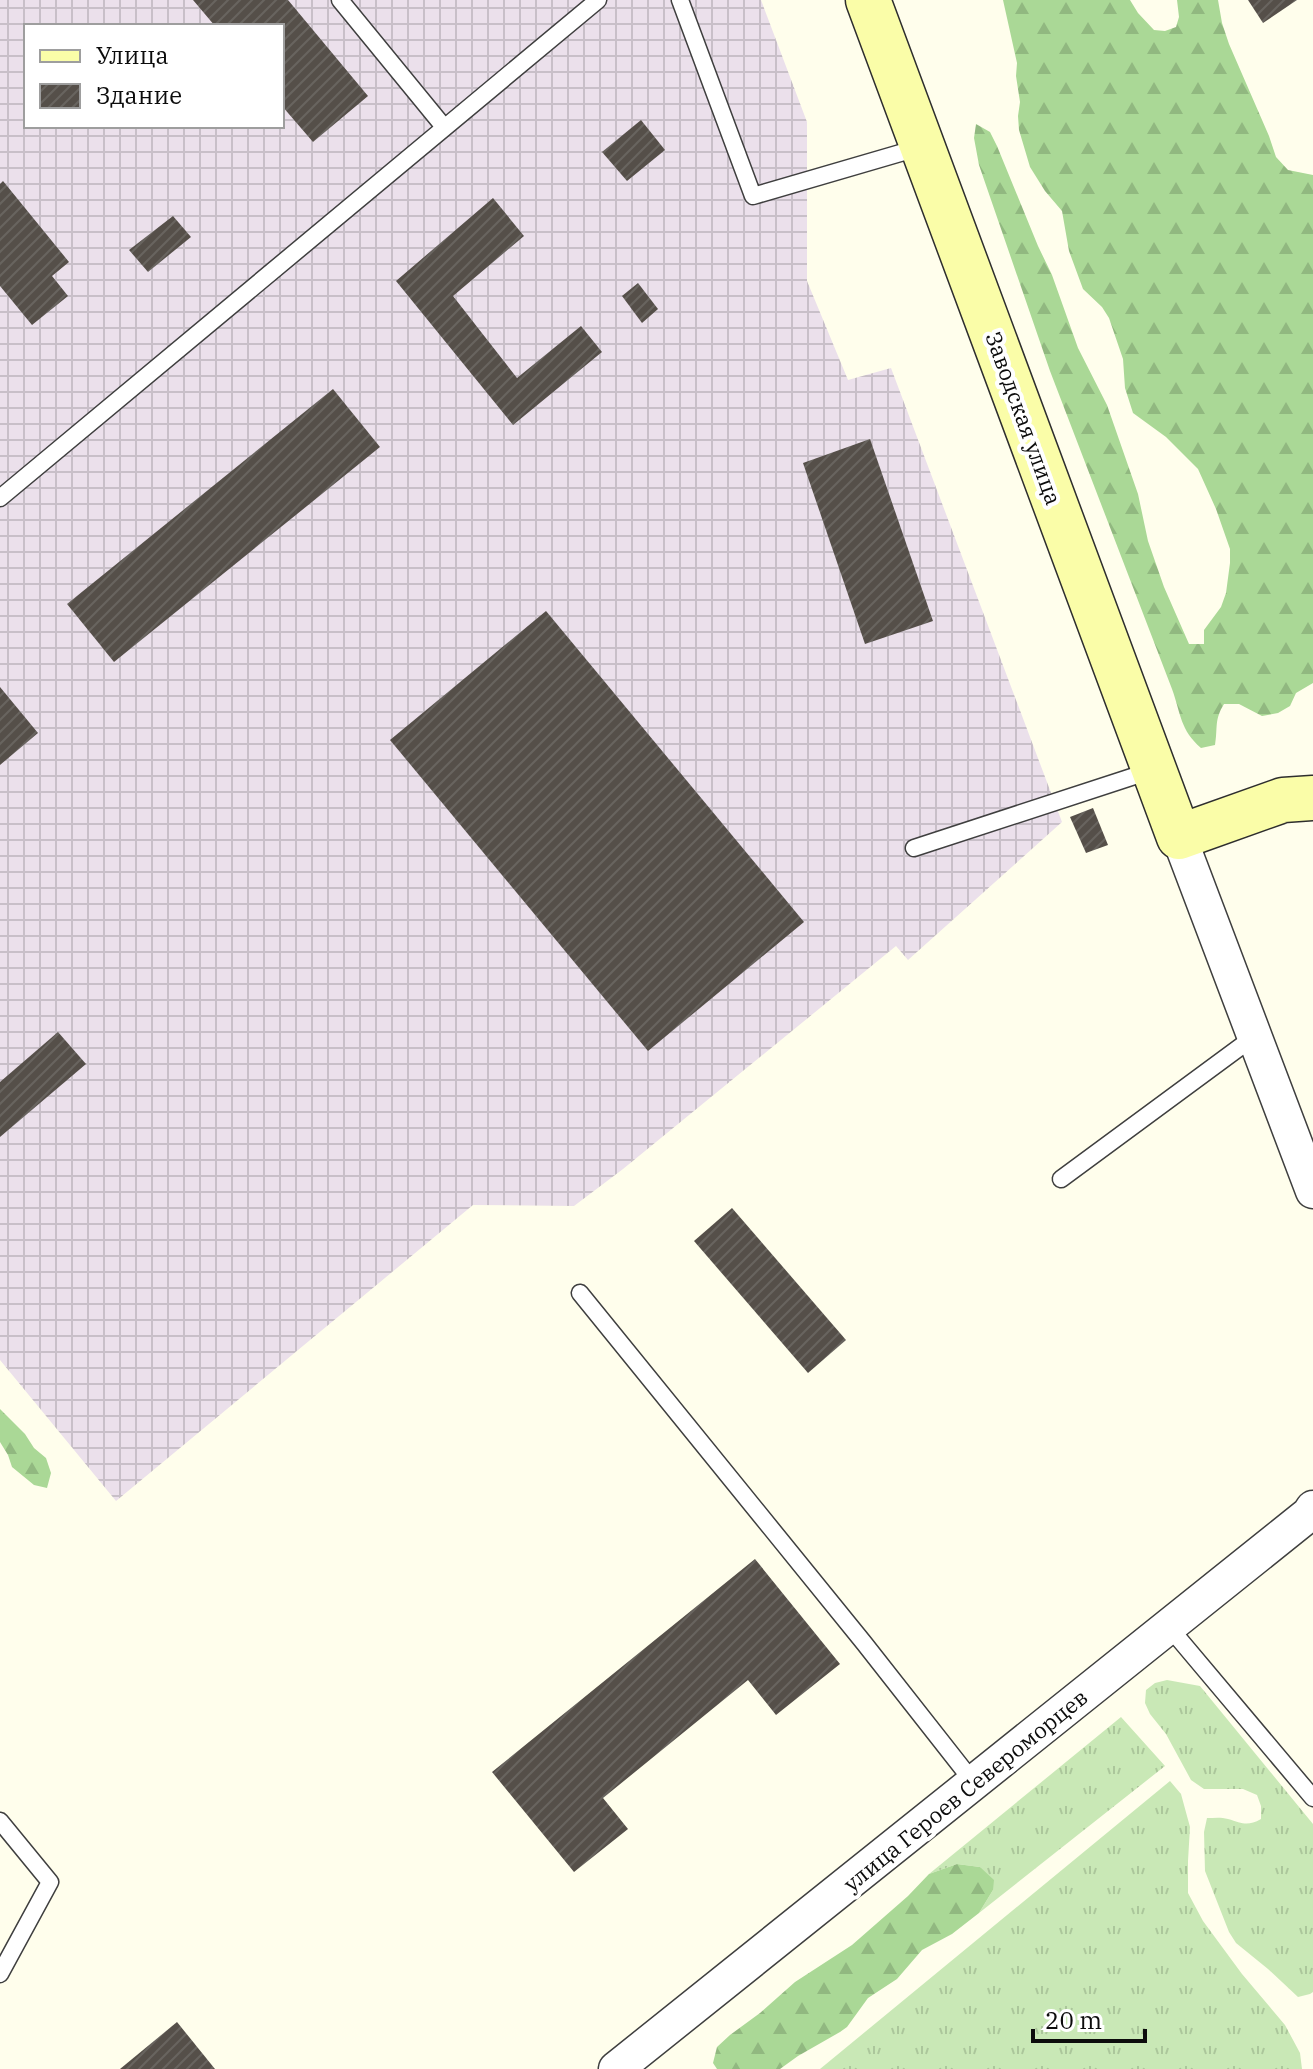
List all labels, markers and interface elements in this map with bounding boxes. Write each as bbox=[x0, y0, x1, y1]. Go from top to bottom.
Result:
legend bbox=[24, 24, 284, 128]
text: Улица bbox=[96, 39, 169, 71]
text: Здание bbox=[96, 79, 182, 111]
street label: Заводская улица bbox=[979, 328, 1069, 508]
street label: улица Героев Североморцев bbox=[837, 1682, 1093, 1898]
scale bar bbox=[1033, 1993, 1145, 2043]
text: 20 m bbox=[1045, 2004, 1102, 2036]

